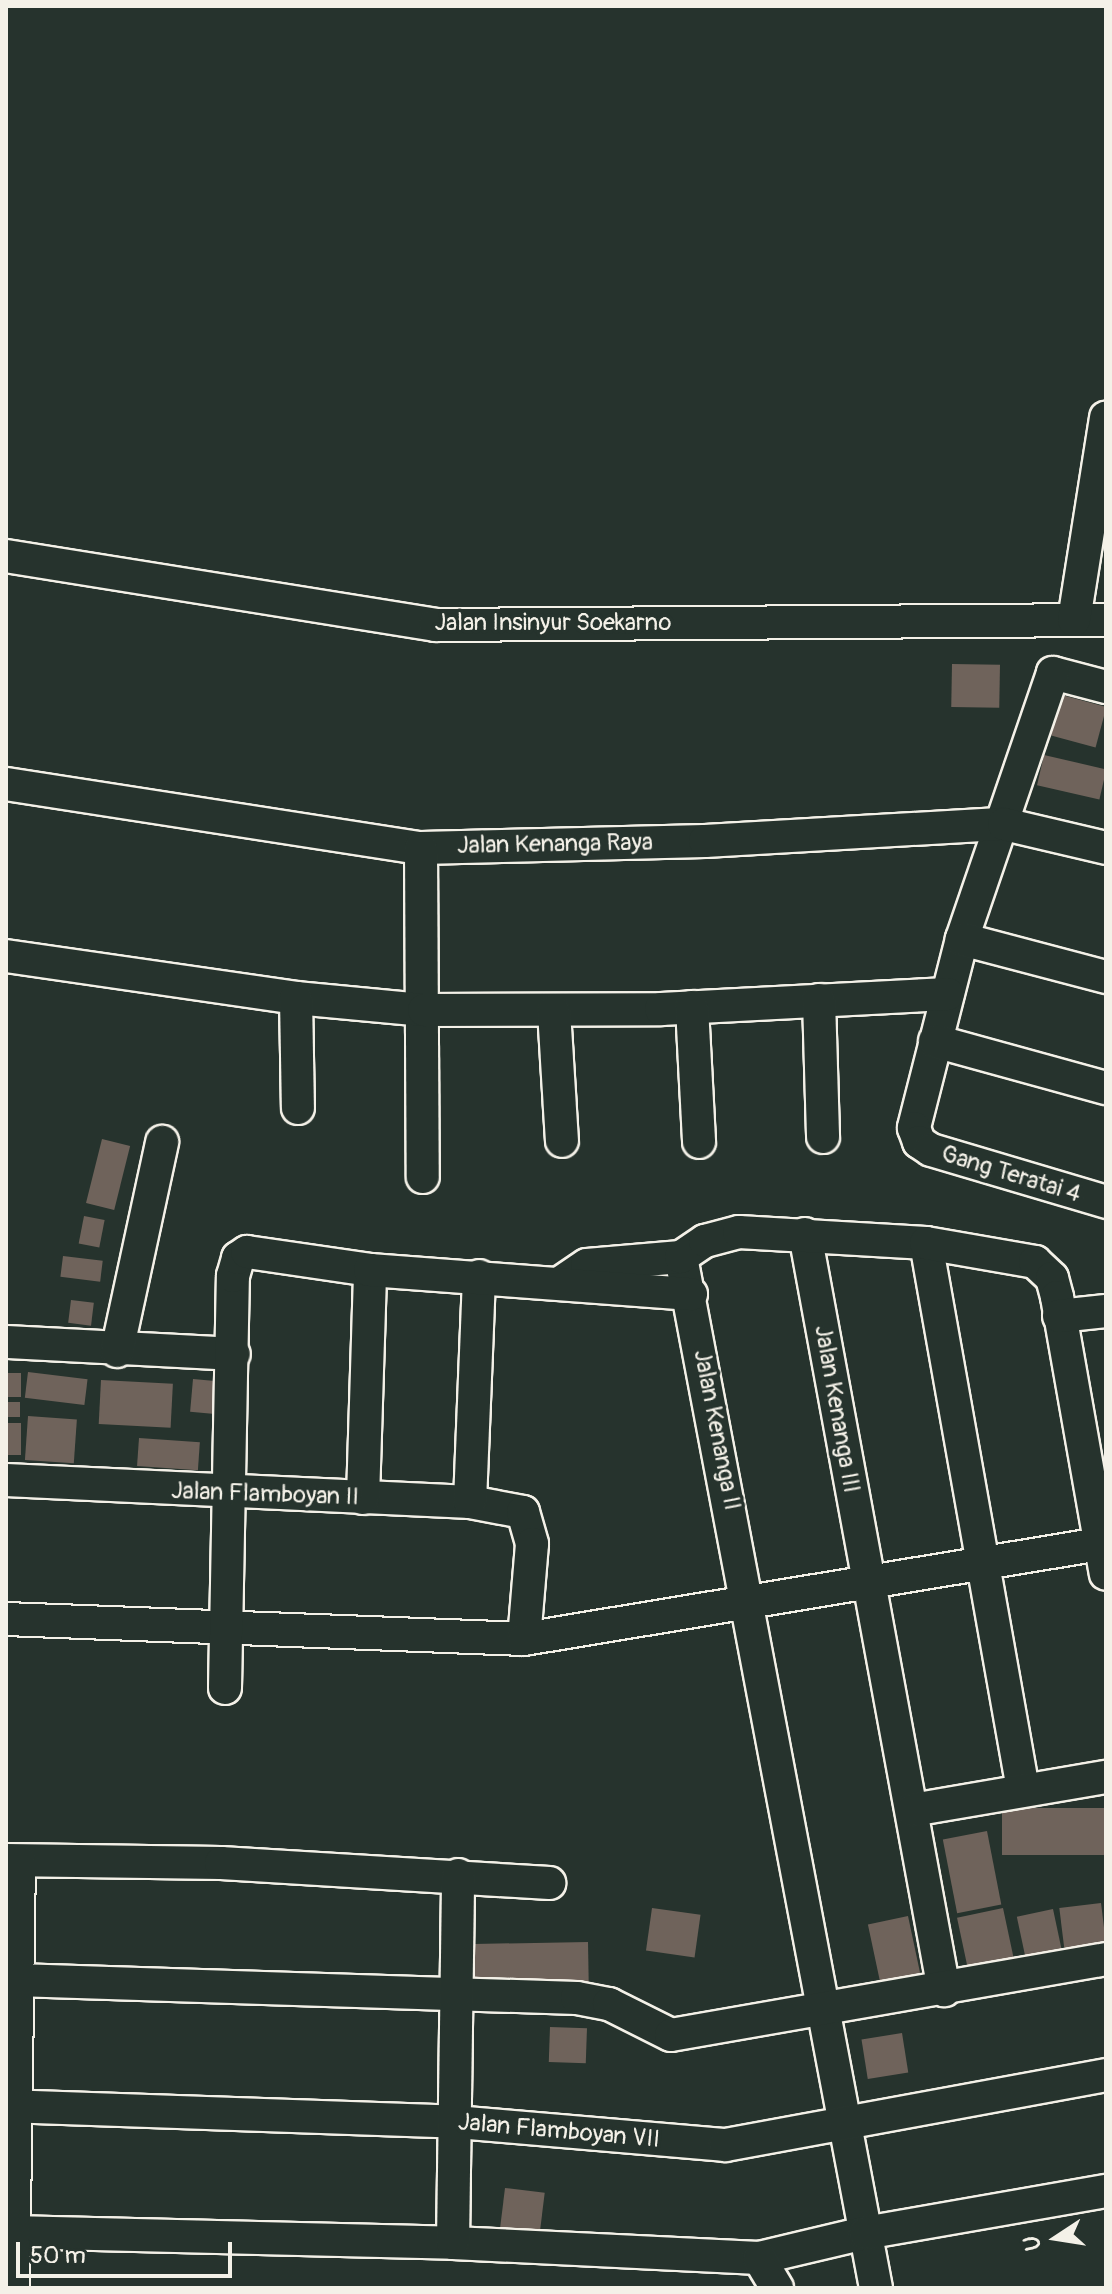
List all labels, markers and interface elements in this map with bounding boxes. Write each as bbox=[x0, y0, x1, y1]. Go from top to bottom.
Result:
street label: Jalan Insinyur Soekarno bbox=[435, 609, 671, 637]
street label: Jalan Kenanga Raya bbox=[457, 828, 653, 860]
street label: Gang Teratai 4 bbox=[938, 1139, 1084, 1209]
street label: Jalan Kenanga III bbox=[808, 1323, 866, 1495]
street label: Jalan Kenanga II bbox=[687, 1347, 747, 1513]
street label: Jalan Flamboyan II bbox=[171, 1476, 359, 1512]
street label: Jalan Flamboyan VII bbox=[457, 2108, 661, 2154]
north arrow bbox=[1016, 2198, 1096, 2278]
scale bar bbox=[20, 2226, 236, 2276]
text: U bbox=[1017, 2233, 1048, 2253]
text: 50 m bbox=[30, 2241, 86, 2270]

